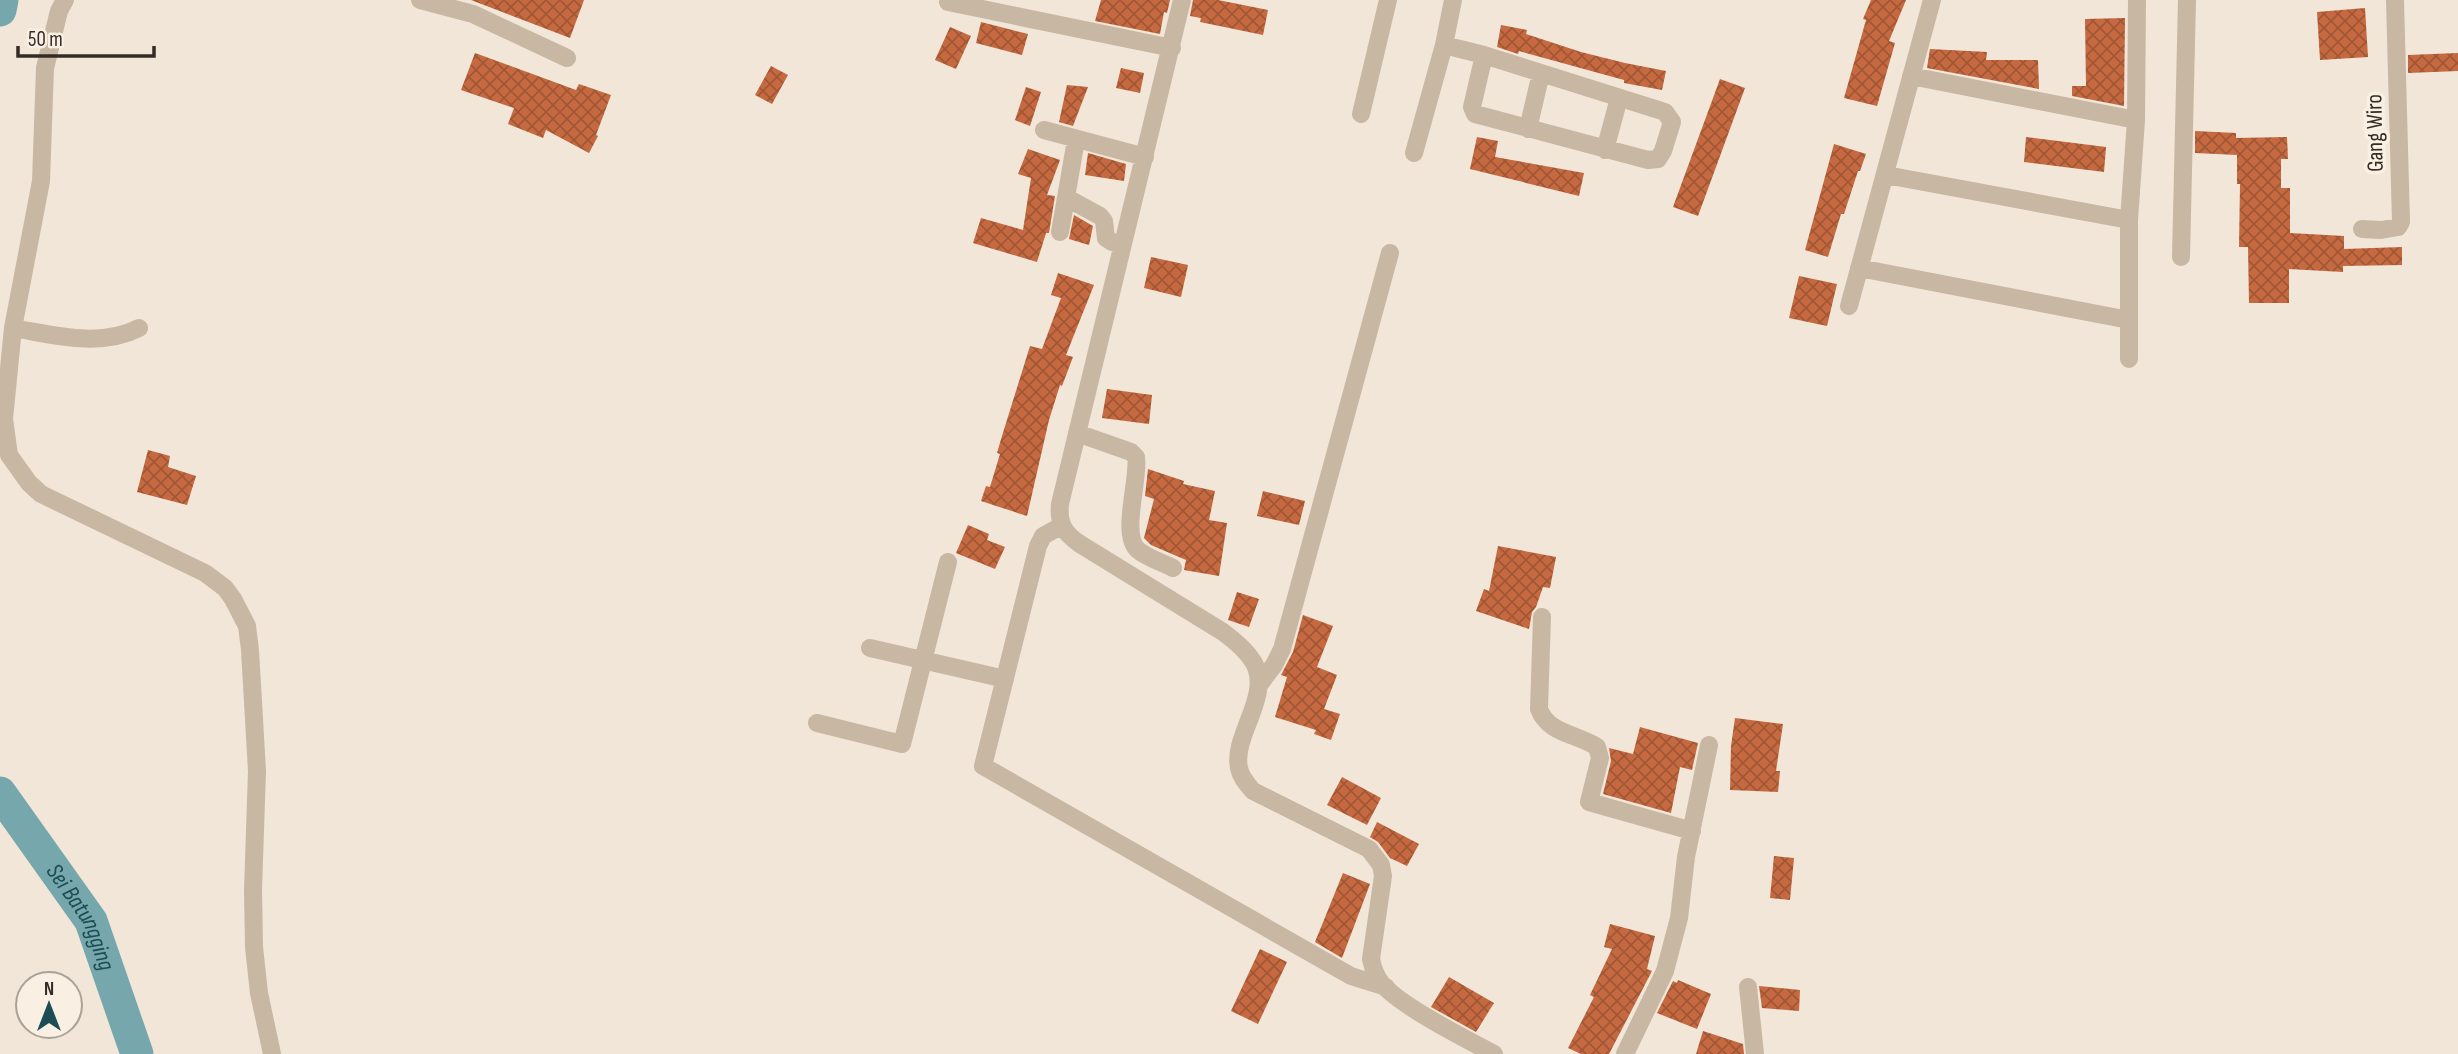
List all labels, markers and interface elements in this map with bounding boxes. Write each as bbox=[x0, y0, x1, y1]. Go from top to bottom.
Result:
scale bar bbox=[18, 14, 154, 58]
text: 50 m bbox=[28, 27, 63, 52]
street label: Gang Wiro bbox=[2360, 94, 2390, 172]
water label: Sei Batungging bbox=[40, 858, 122, 974]
north arrow bbox=[14, 970, 84, 1040]
text: N bbox=[44, 978, 54, 1001]

